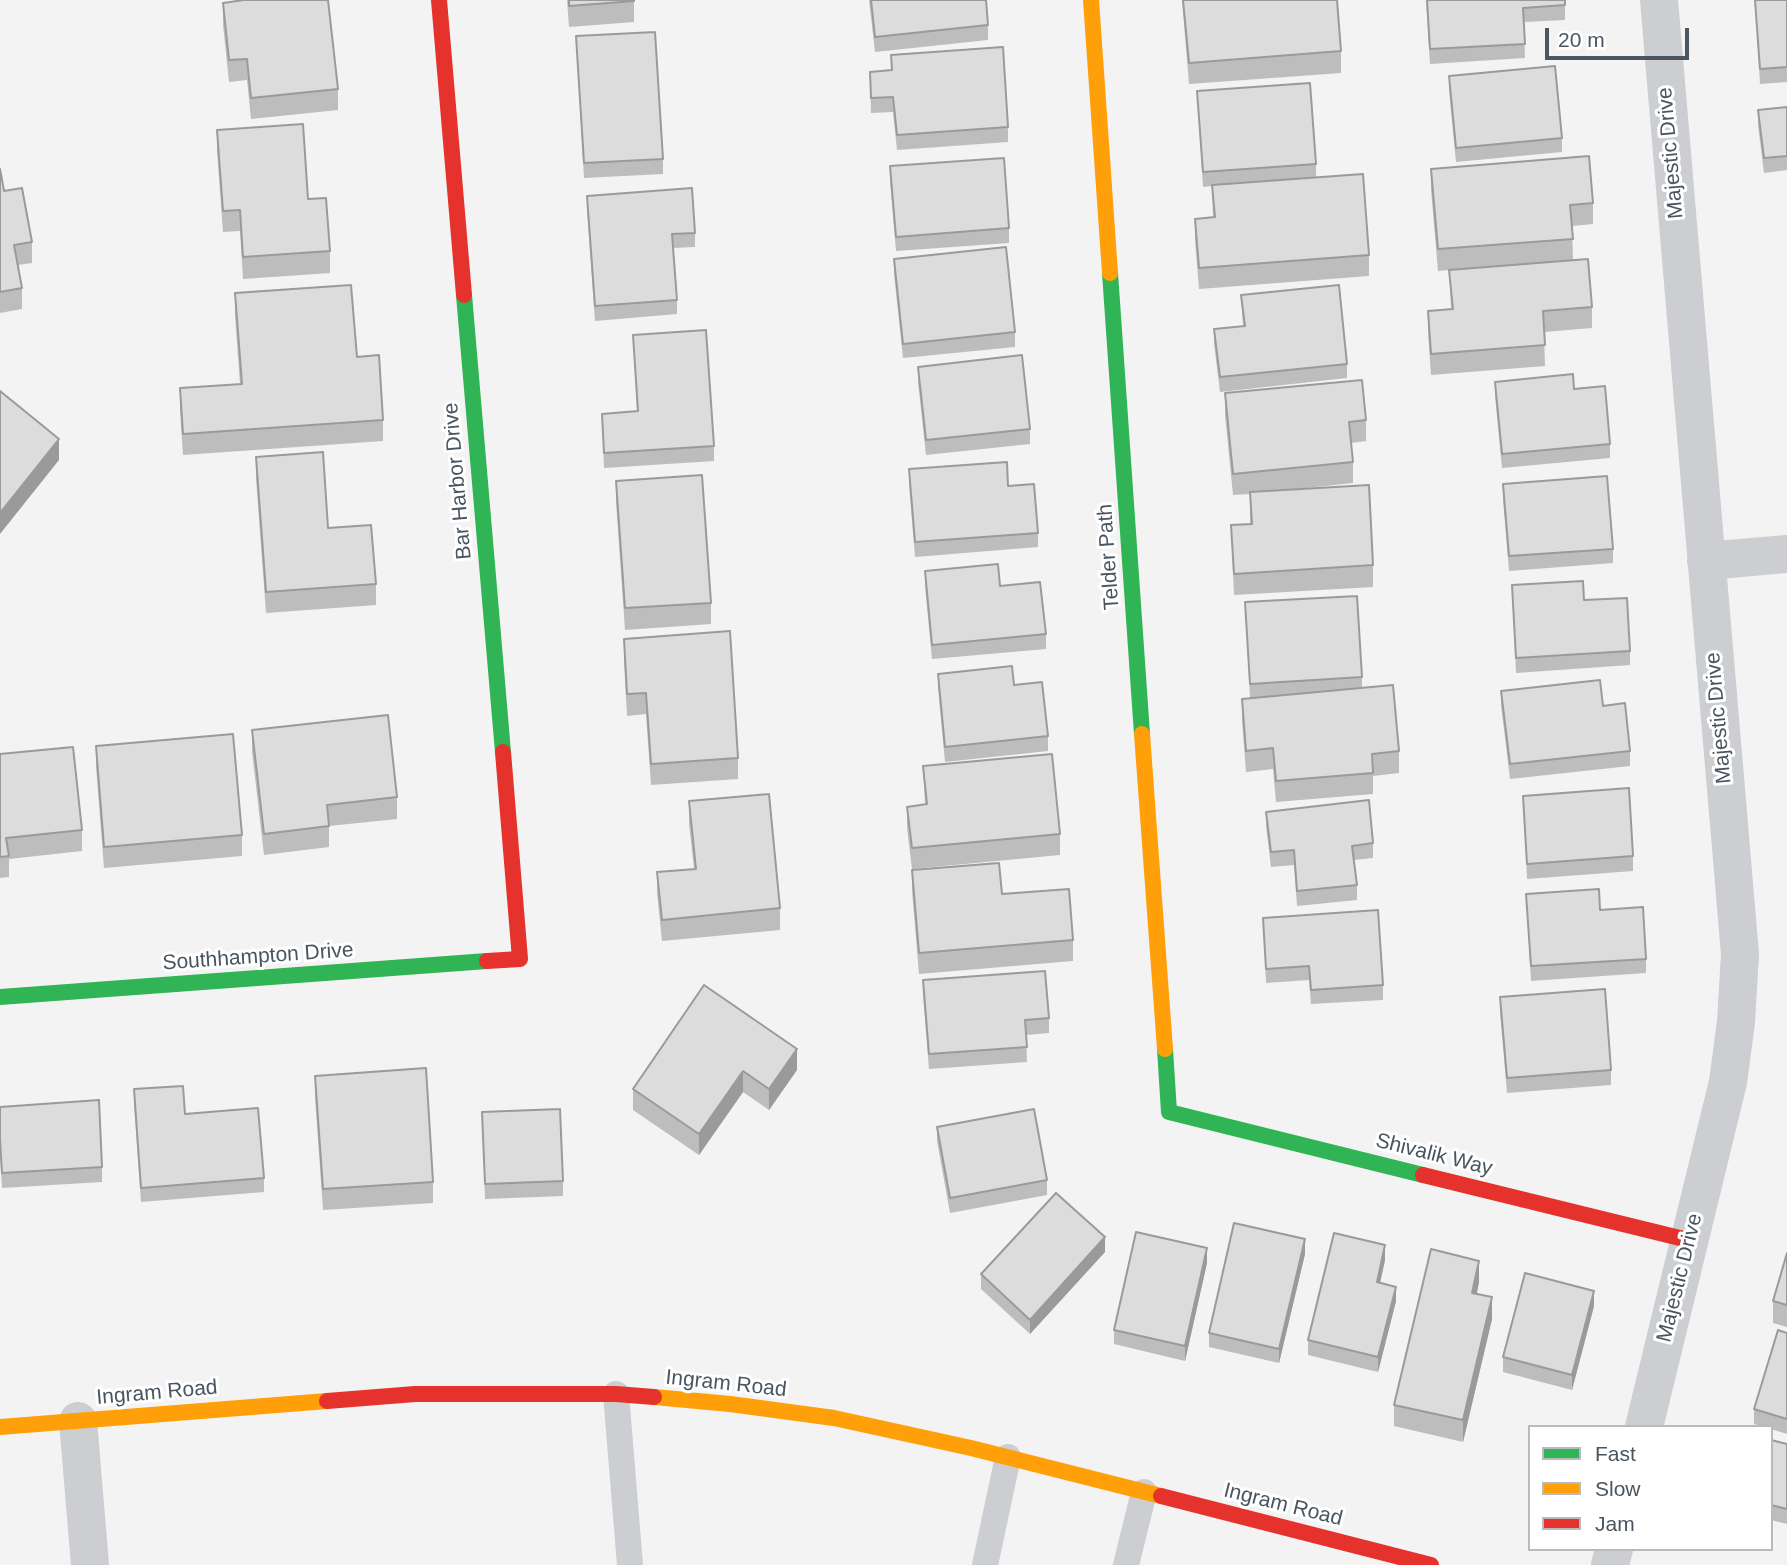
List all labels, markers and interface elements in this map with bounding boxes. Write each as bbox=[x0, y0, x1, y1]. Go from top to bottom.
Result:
scale bar bbox=[1549, 14, 1692, 58]
text: 20 m bbox=[1558, 28, 1605, 51]
street label: Majestic Drive bbox=[1653, 86, 1689, 220]
street label: Bar Harbor Drive bbox=[439, 401, 477, 561]
street label: Telder Path bbox=[1093, 503, 1125, 611]
street label: Majestic Drive bbox=[1701, 651, 1737, 785]
street label: Southhampton Drive bbox=[162, 938, 354, 976]
street label: Shivalik Way bbox=[1373, 1128, 1495, 1182]
street label: Majestic Drive bbox=[1652, 1211, 1708, 1345]
street label: Ingram Road bbox=[664, 1365, 788, 1403]
street label: Ingram Road bbox=[95, 1375, 219, 1411]
legend bbox=[1528, 1425, 1773, 1551]
text: Fast bbox=[1595, 1442, 1636, 1465]
text: Slow bbox=[1595, 1477, 1641, 1500]
street label: Ingram Road bbox=[1221, 1478, 1345, 1532]
text: Jam bbox=[1595, 1512, 1635, 1535]

